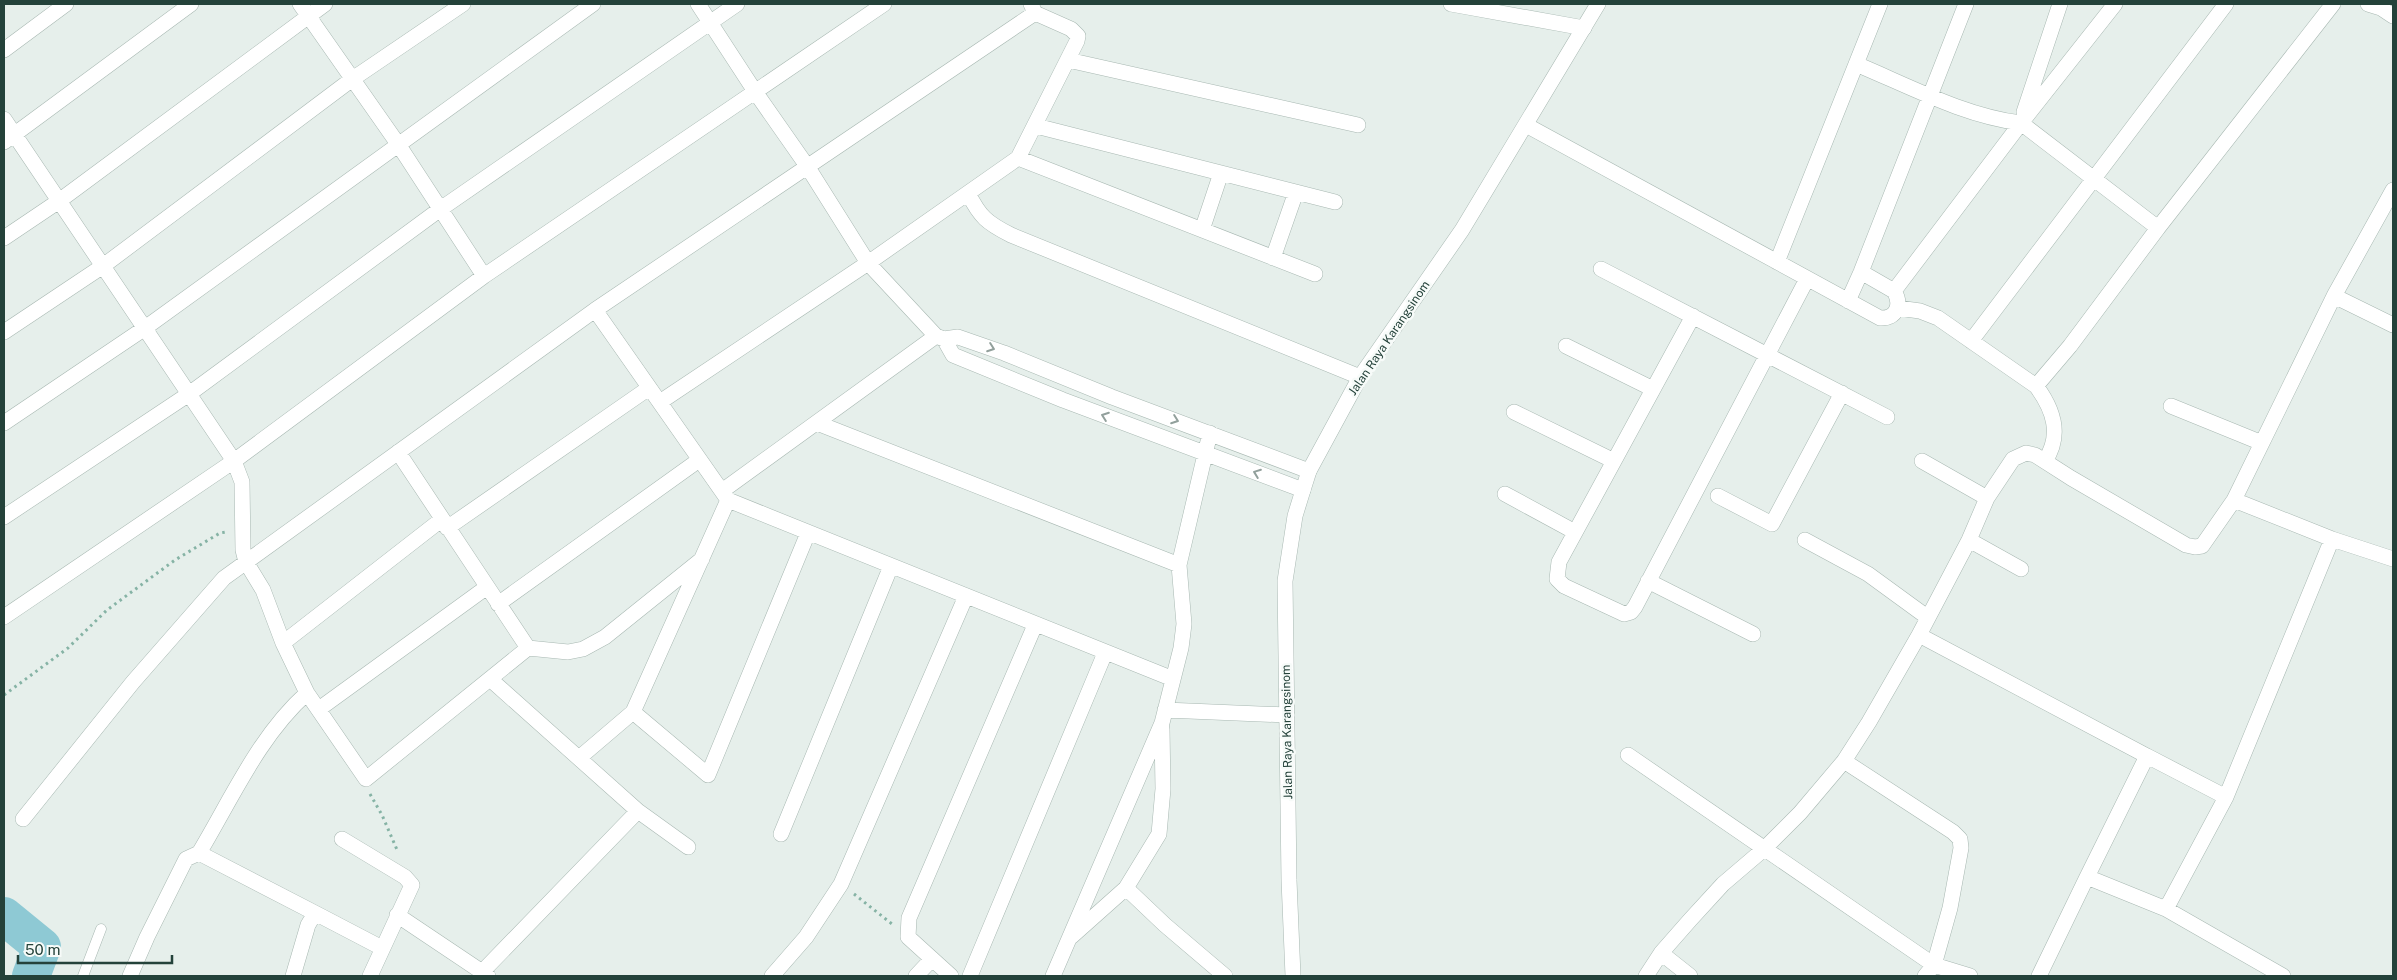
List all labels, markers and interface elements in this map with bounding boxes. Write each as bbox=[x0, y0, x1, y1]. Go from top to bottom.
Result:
street label: Jalan Raya Karangsinom bbox=[1345, 278, 1433, 398]
one-way arrow bbox=[986, 343, 994, 353]
one-way arrow bbox=[1101, 412, 1110, 422]
one-way arrow bbox=[1170, 414, 1178, 424]
one-way arrow bbox=[1253, 468, 1262, 479]
street label: Jalan Raya Karangsinom bbox=[1279, 664, 1295, 800]
scale bar bbox=[18, 932, 171, 964]
text: 50 m bbox=[25, 941, 60, 958]

